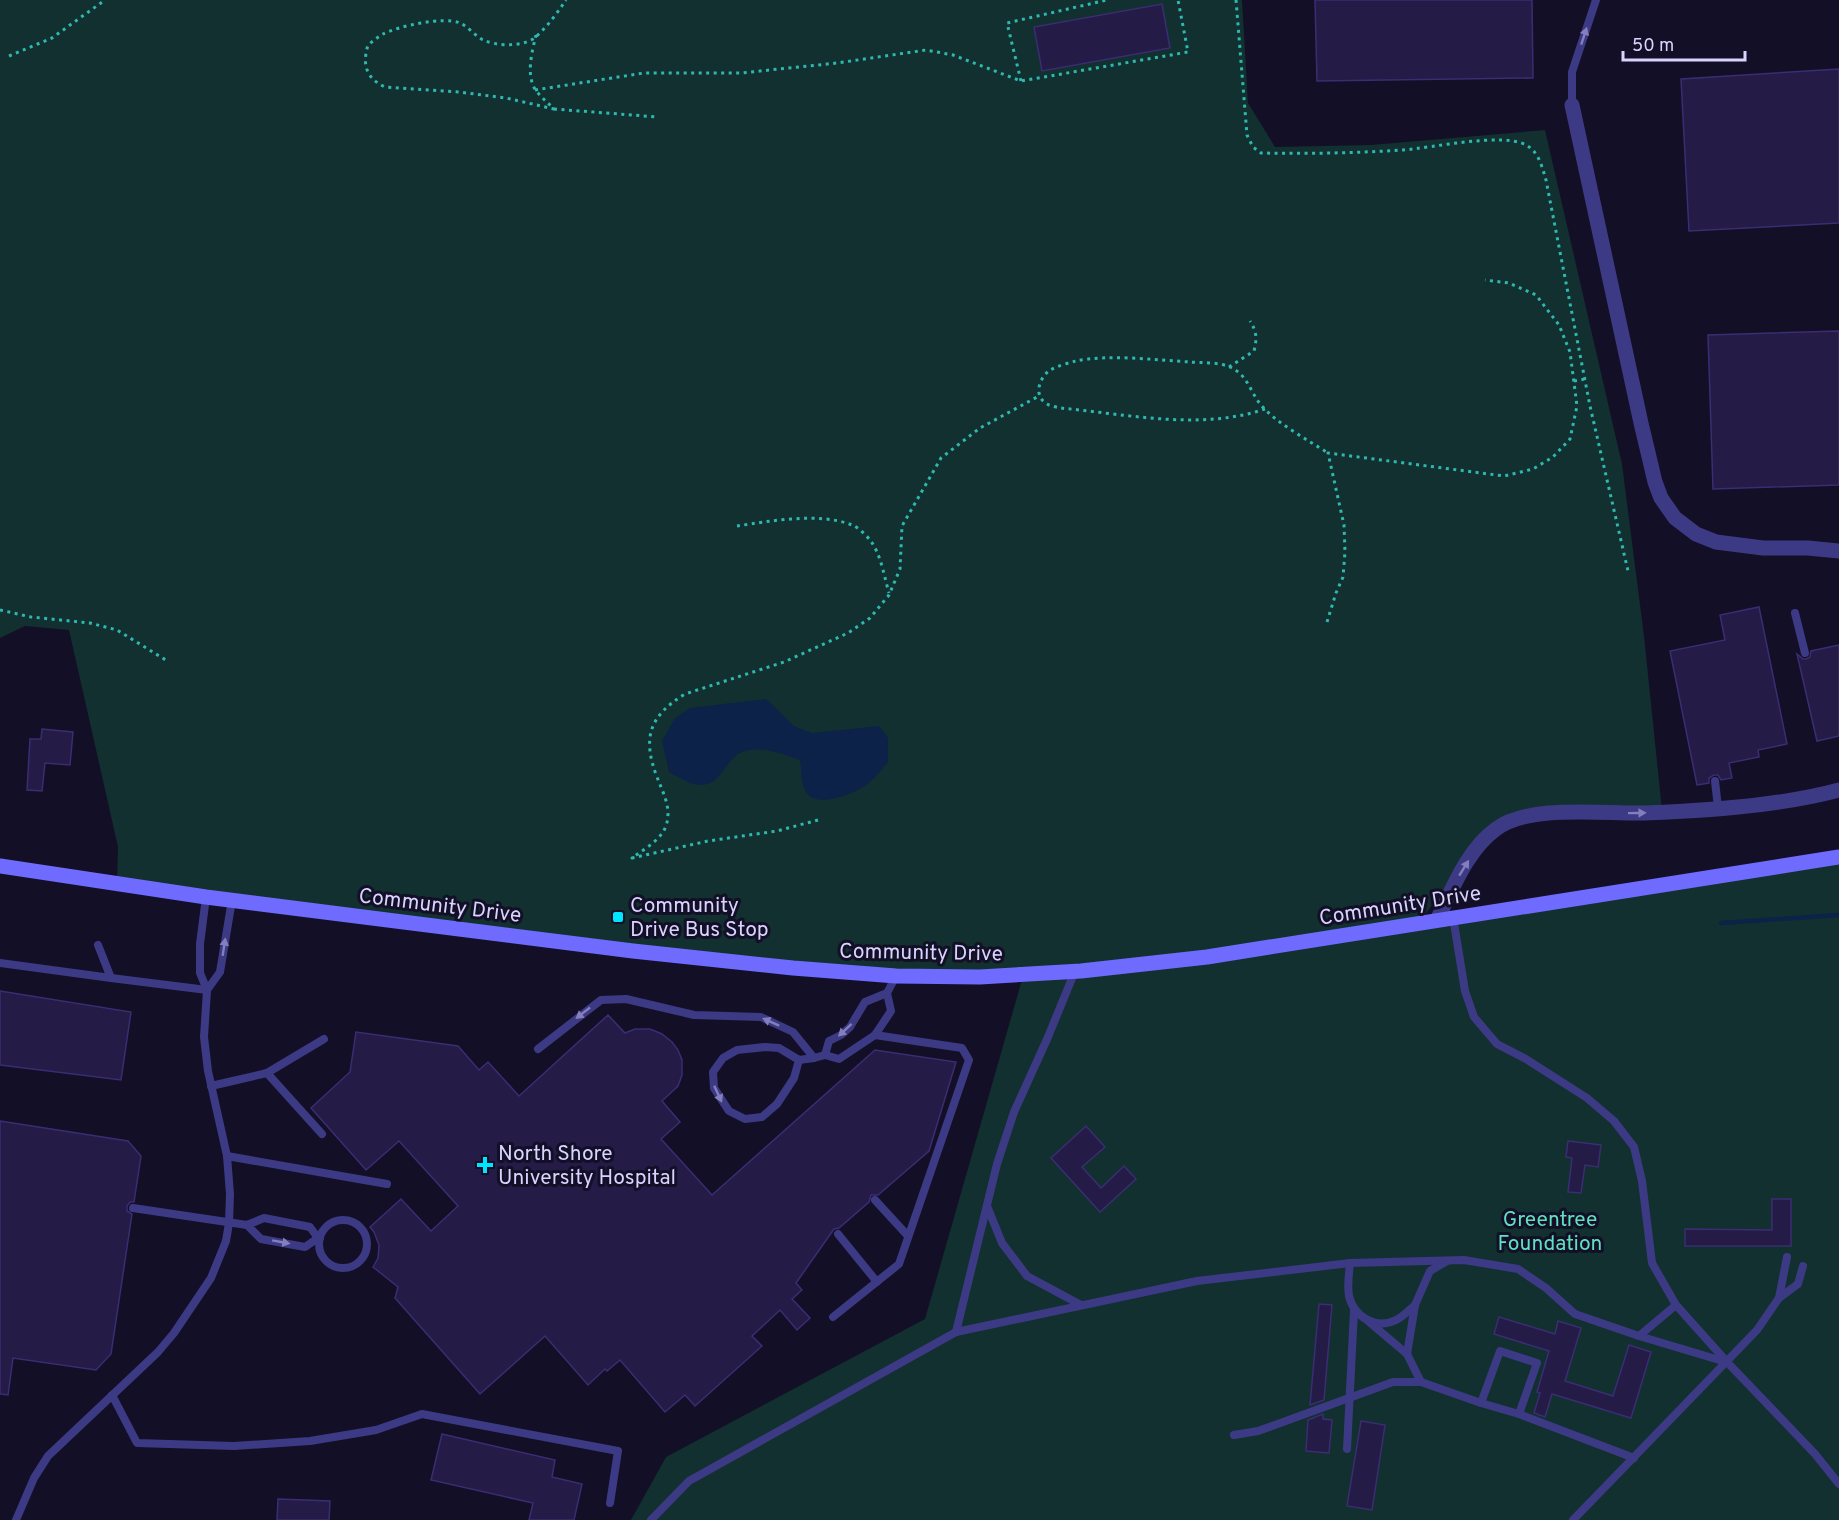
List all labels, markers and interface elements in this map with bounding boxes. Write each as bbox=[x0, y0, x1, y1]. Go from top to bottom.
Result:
scale bar bbox=[1623, 24, 1744, 62]
one-way arrow bbox=[1580, 27, 1590, 45]
text: 50 m bbox=[1632, 35, 1674, 58]
one-way arrow bbox=[1627, 808, 1646, 818]
one-way arrow bbox=[1458, 860, 1469, 876]
street label: Community Drive bbox=[1317, 880, 1483, 933]
street label: Community Drive bbox=[357, 883, 523, 930]
place label: Community Drive Bus Stop bbox=[630, 893, 769, 944]
marker: Community Drive Bus Stop bbox=[611, 910, 625, 924]
one-way arrow bbox=[220, 938, 229, 957]
street label: Community Drive bbox=[839, 939, 1003, 968]
one-way arrow bbox=[575, 1007, 591, 1020]
one-way arrow bbox=[762, 1017, 779, 1026]
one-way arrow bbox=[838, 1023, 853, 1037]
one-way arrow bbox=[713, 1085, 723, 1103]
place label: North Shore University Hospital bbox=[498, 1141, 676, 1192]
marker: North Shore University Hospital bbox=[476, 1156, 494, 1174]
park label: Greentree Foundation bbox=[1498, 1207, 1602, 1258]
one-way arrow bbox=[271, 1238, 290, 1247]

